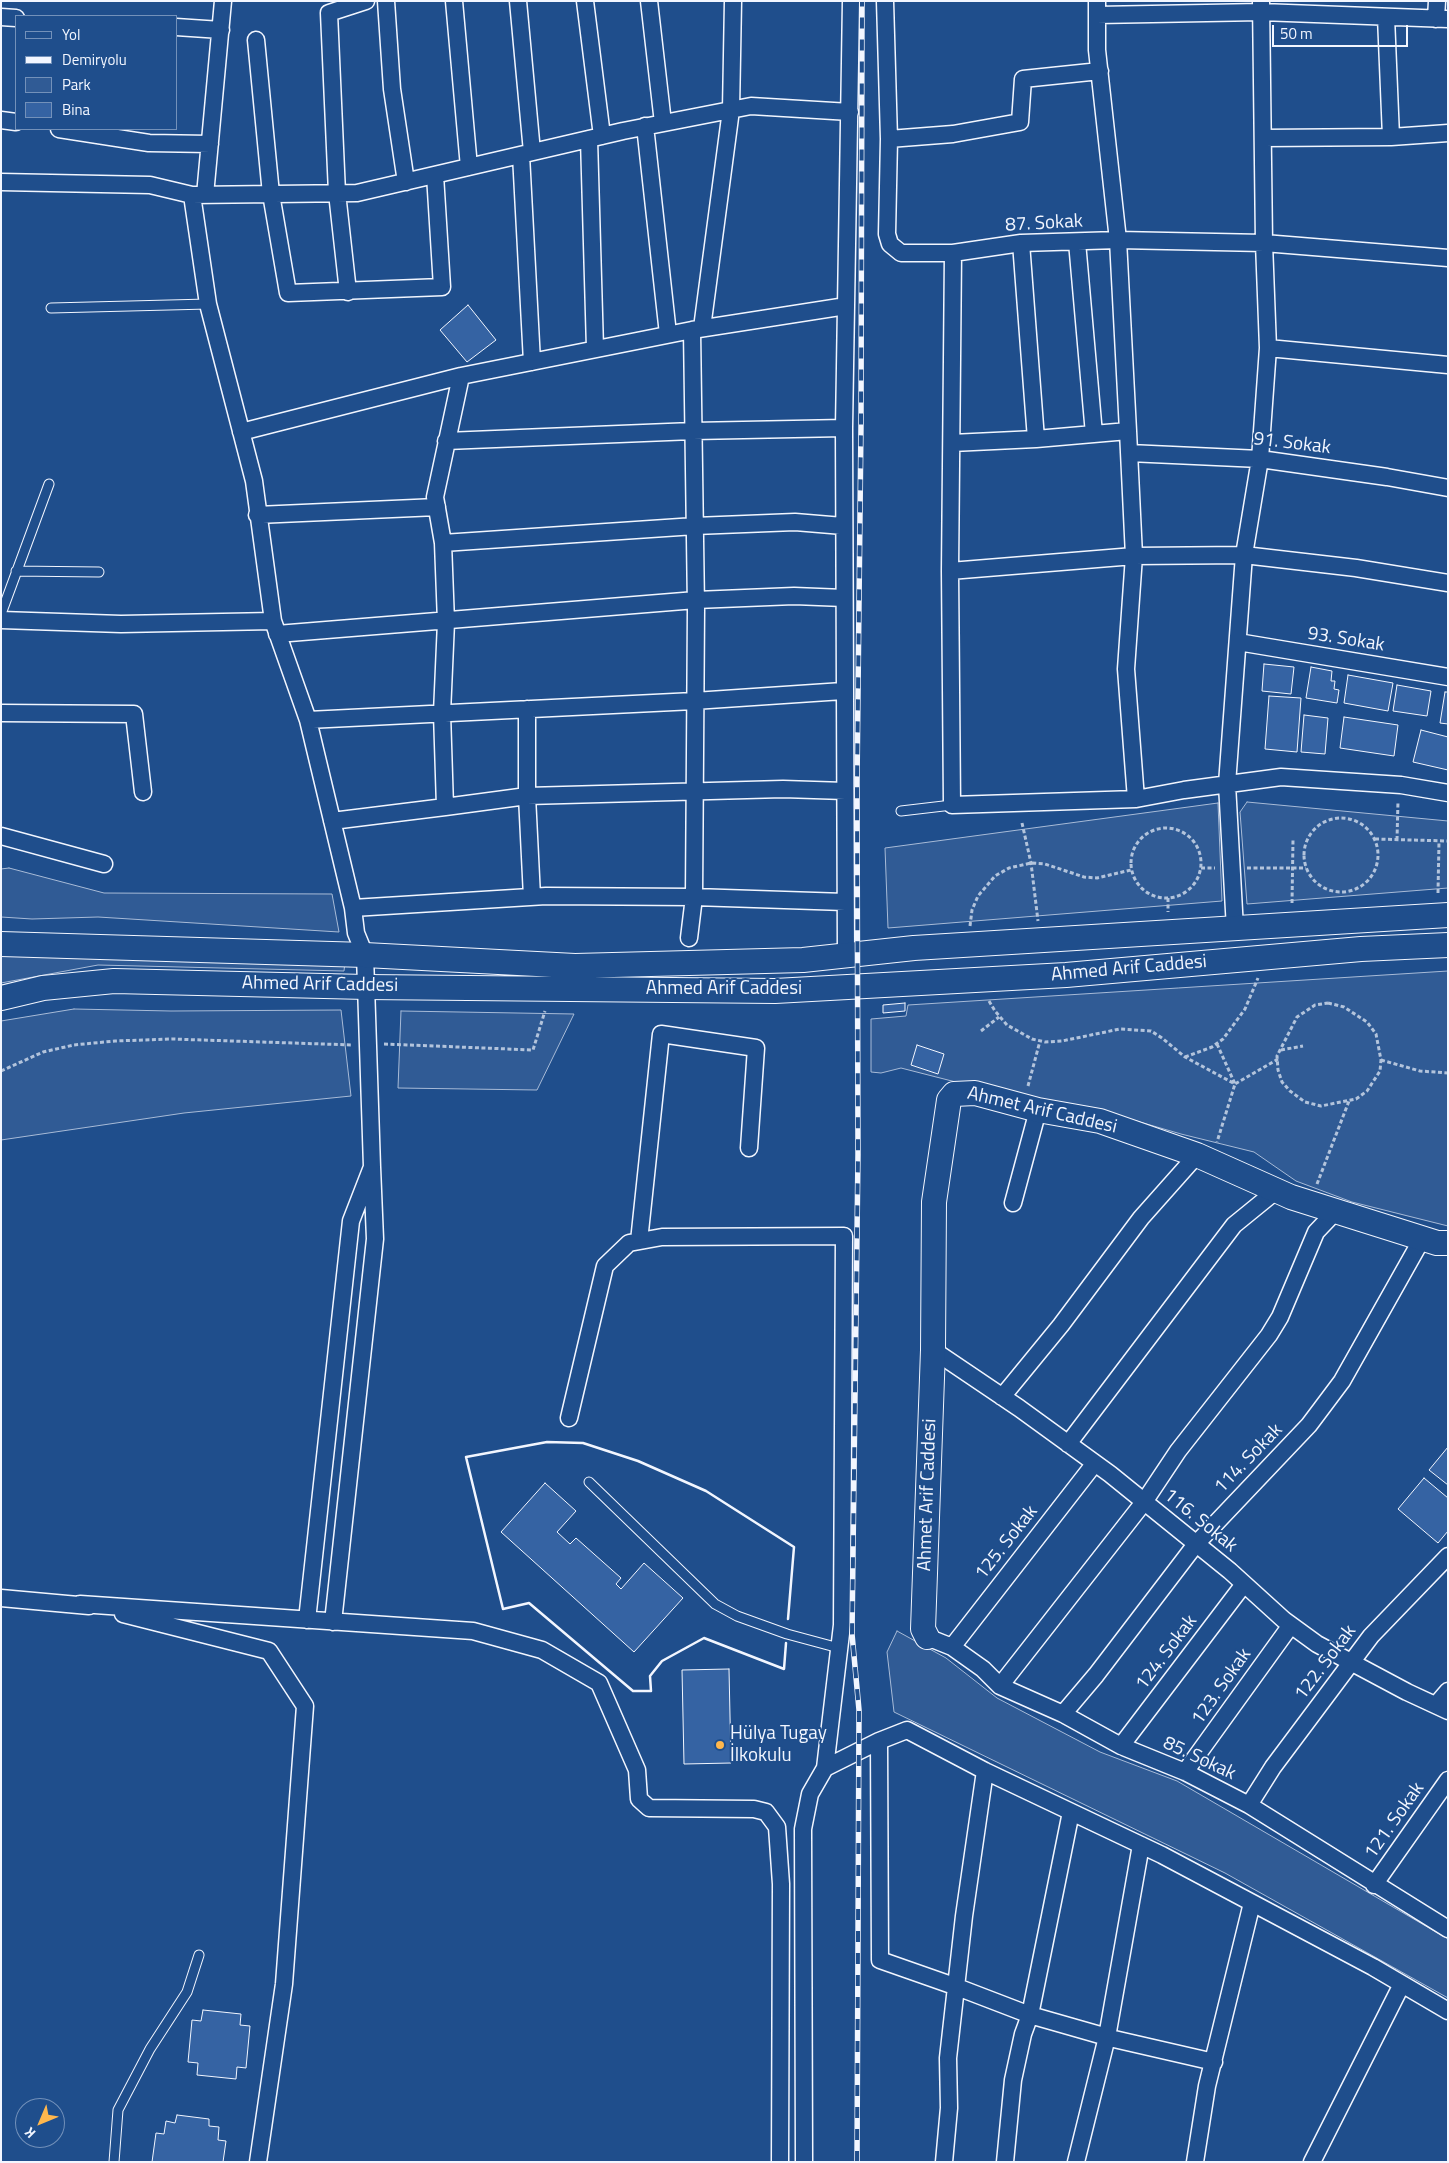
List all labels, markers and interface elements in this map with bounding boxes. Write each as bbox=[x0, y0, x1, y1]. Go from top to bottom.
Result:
legend bbox=[15, 15, 178, 130]
scale bar bbox=[1274, 15, 1410, 47]
text: 50 m bbox=[1280, 22, 1313, 45]
text: Yol bbox=[62, 23, 80, 46]
text: Demiryolu bbox=[62, 48, 127, 71]
text: Park bbox=[62, 73, 91, 96]
text: Bina bbox=[62, 98, 90, 121]
street label: 87. Sokak bbox=[1005, 211, 1083, 237]
street label: 91. Sokak bbox=[1252, 428, 1332, 460]
street label: 93. Sokak bbox=[1306, 623, 1386, 657]
street label: Ahmed Arif Caddesi bbox=[1050, 951, 1208, 987]
street label: Ahmed Arif Caddesi bbox=[242, 972, 398, 998]
street label: Ahmed Arif Caddesi bbox=[646, 978, 802, 1000]
street label: Ahmet Arif Caddesi bbox=[965, 1083, 1119, 1139]
street label: Ahmet Arif Caddesi bbox=[914, 1418, 942, 1572]
street label: 114. Sokak bbox=[1210, 1419, 1288, 1499]
street label: 116. Sokak bbox=[1159, 1484, 1241, 1558]
street label: 125. Sokak bbox=[971, 1501, 1043, 1585]
street label: 124. Sokak bbox=[1131, 1611, 1203, 1695]
street label: 122. Sokak bbox=[1290, 1621, 1362, 1705]
street label: 123. Sokak bbox=[1187, 1644, 1257, 1730]
place label: Hülya Tugay İlkokulu bbox=[730, 1723, 827, 1767]
street label: 85. Sokak bbox=[1159, 1732, 1239, 1786]
marker: Hülya Tugay İlkokulu bbox=[714, 1739, 726, 1751]
street label: 121. Sokak bbox=[1360, 1778, 1430, 1864]
north arrow bbox=[15, 2098, 65, 2148]
text: K bbox=[19, 2123, 40, 2144]

